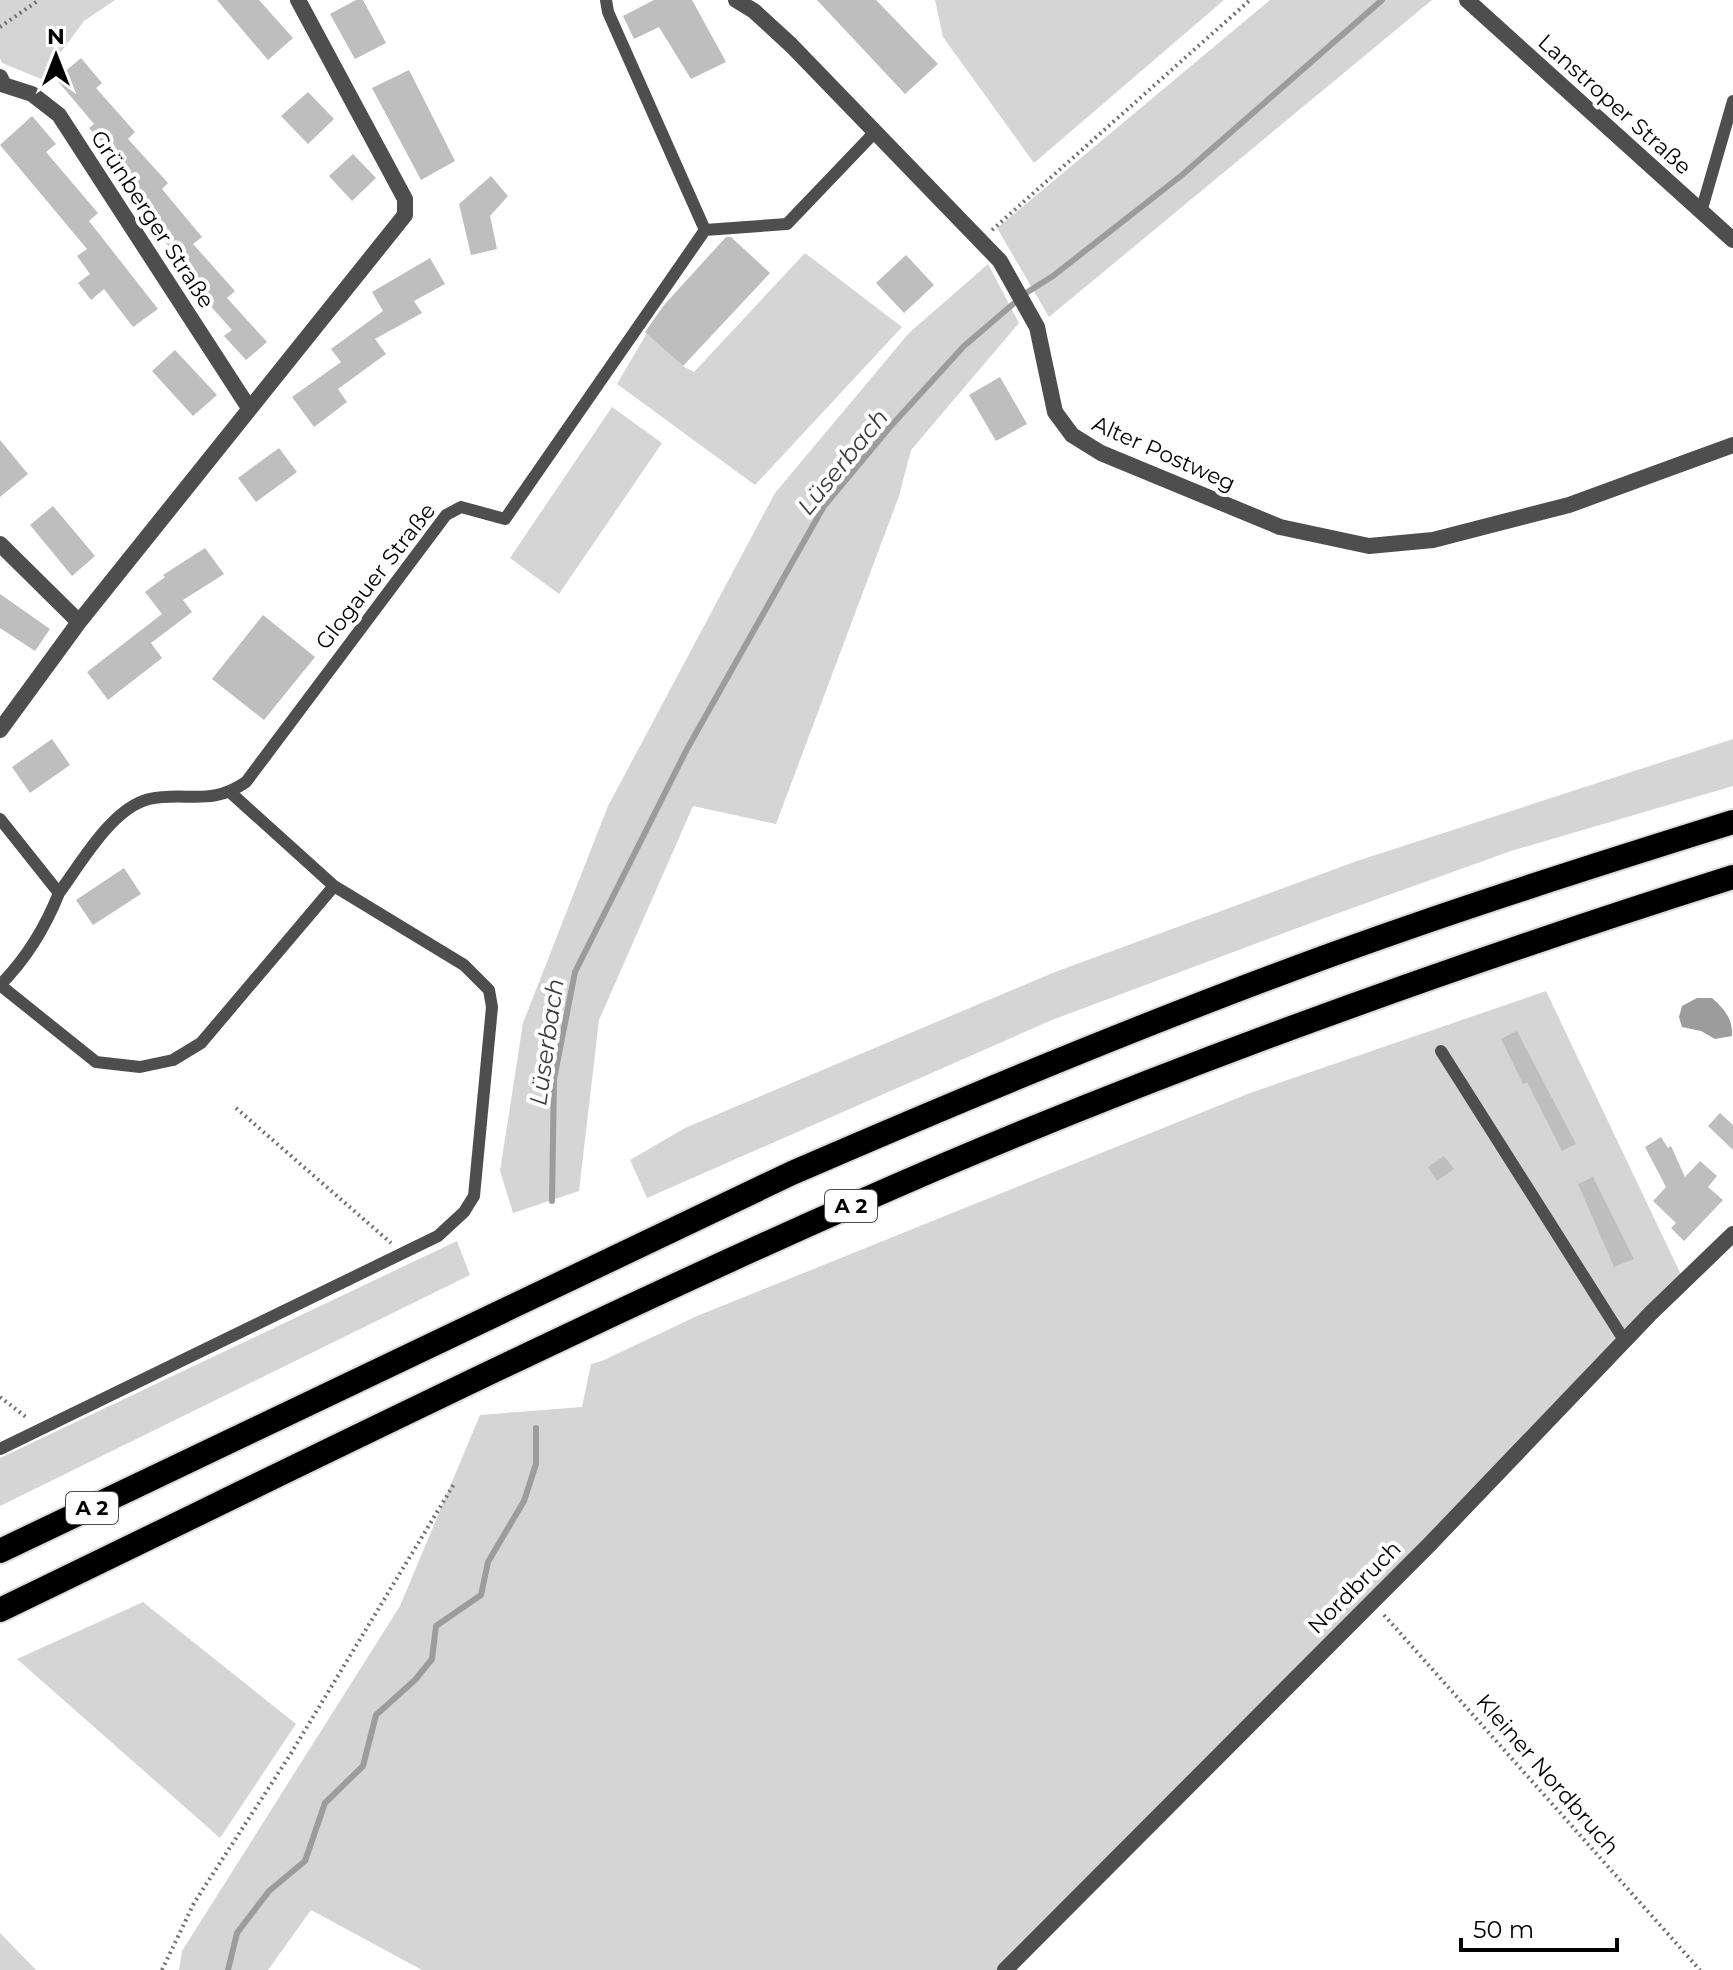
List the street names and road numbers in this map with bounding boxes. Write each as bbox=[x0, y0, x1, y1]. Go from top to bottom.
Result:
street label: Lanstroper Straße bbox=[1532, 28, 1697, 180]
street label: Grünberger Straße bbox=[85, 125, 220, 313]
street label: Alter Postweg bbox=[1088, 410, 1240, 497]
street label: Glogauer Straße bbox=[310, 498, 441, 655]
road number: A 2 bbox=[825, 1190, 877, 1222]
road number: A 2 bbox=[66, 1492, 118, 1524]
street label: Nordbruch bbox=[1302, 1535, 1407, 1640]
street label: Kleiner Nordbruch bbox=[1470, 1688, 1625, 1860]

